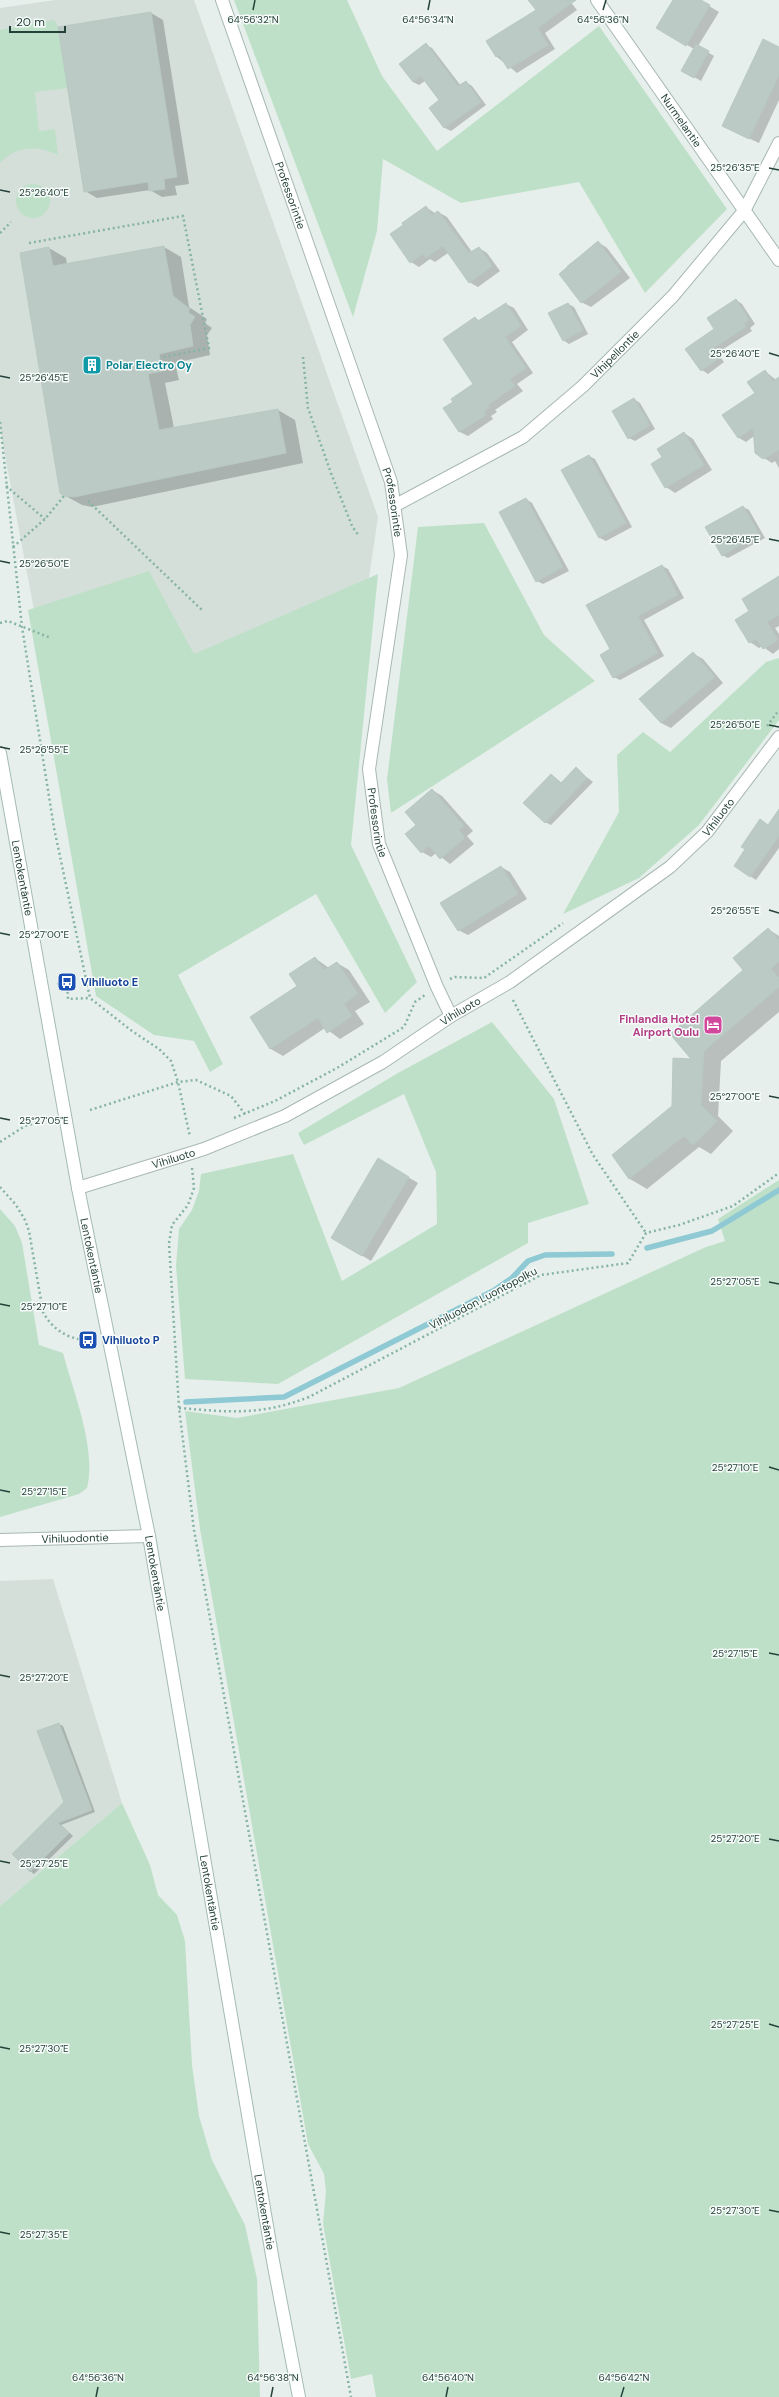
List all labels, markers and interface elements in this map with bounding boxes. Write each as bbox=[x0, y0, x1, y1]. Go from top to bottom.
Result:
scale bar bbox=[10, 8, 65, 34]
text: 64°56'32"N bbox=[227, 13, 279, 26]
text: 64°56'34"N bbox=[402, 13, 454, 26]
text: 64°56'36"N bbox=[577, 13, 629, 26]
text: 20 m bbox=[16, 14, 45, 30]
street label: Nurmelantie bbox=[658, 91, 705, 150]
street label: Professorintie bbox=[272, 160, 309, 231]
text: 25°26'35"E bbox=[710, 161, 760, 174]
text: 25°26'40"E bbox=[19, 186, 69, 199]
street label: Vihipellontie bbox=[588, 327, 642, 381]
text: 25°26'40"E bbox=[710, 347, 760, 360]
building icon: Polar Electro Oy bbox=[81, 354, 103, 376]
place label: Polar Electro Oy bbox=[106, 358, 192, 372]
text: 25°26'45"E bbox=[20, 371, 69, 384]
street label: Professorintie bbox=[379, 466, 405, 538]
text: 25°26'45"E bbox=[711, 533, 760, 546]
text: 25°26'50"E bbox=[19, 557, 69, 570]
text: 25°26'50"E bbox=[710, 718, 760, 731]
text: 25°26'55"E bbox=[19, 743, 69, 756]
street label: Professorintie bbox=[365, 787, 391, 859]
street label: Vihiluoto bbox=[699, 795, 737, 840]
street label: Lentokentäntie bbox=[9, 839, 36, 917]
text: 25°26'55"E bbox=[710, 904, 760, 917]
text: 25°27'00"E bbox=[19, 928, 70, 941]
bus stop icon: Vihiluoto E bbox=[56, 971, 78, 993]
place label: Vihiluoto E bbox=[81, 975, 138, 989]
street label: Vihiluoto bbox=[437, 993, 483, 1028]
place label: Finlandia Hotel Airport Oulu bbox=[619, 1012, 699, 1039]
hotel icon: Finlandia Hotel Airport Oulu bbox=[702, 1014, 724, 1036]
text: 25°27'00"E bbox=[710, 1090, 761, 1103]
text: 25°27'05"E bbox=[19, 1114, 69, 1127]
street label: Vihiluoto bbox=[150, 1145, 197, 1172]
street label: Lentokentäntie bbox=[77, 1217, 106, 1295]
street label: Vihiluodon Luontopolku bbox=[427, 1264, 539, 1332]
text: 25°27'05"E bbox=[710, 1275, 760, 1288]
text: 25°27'10"E bbox=[21, 1300, 68, 1313]
bus stop icon: Vihiluoto P bbox=[77, 1329, 99, 1351]
place label: Vihiluoto P bbox=[102, 1333, 160, 1347]
text: 25°27'10"E bbox=[712, 1461, 759, 1474]
text: 25°27'15"E bbox=[21, 1485, 67, 1498]
street label: Vihiluodontie bbox=[41, 1530, 109, 1546]
street label: Lentokentäntie bbox=[142, 1535, 169, 1612]
text: 25°27'15"E bbox=[712, 1647, 758, 1660]
text: 25°27'20"E bbox=[19, 1671, 69, 1684]
text: 25°27'20"E bbox=[710, 1832, 760, 1845]
street label: Lentokentäntie bbox=[197, 1854, 223, 1932]
text: 25°27'25"E bbox=[20, 1857, 69, 1870]
text: 25°27'25"E bbox=[711, 2018, 760, 2031]
text: 25°27'30"E bbox=[19, 2042, 69, 2055]
street label: Lentokentäntie bbox=[251, 2173, 278, 2251]
text: 25°27'30"E bbox=[710, 2204, 760, 2217]
text: 25°27'35"E bbox=[20, 2228, 69, 2241]
text: 64°56'36"N bbox=[72, 2371, 124, 2384]
text: 64°56'38"N bbox=[247, 2371, 299, 2384]
text: 64°56'40"N bbox=[422, 2371, 474, 2384]
text: 64°56'42"N bbox=[599, 2371, 650, 2384]

